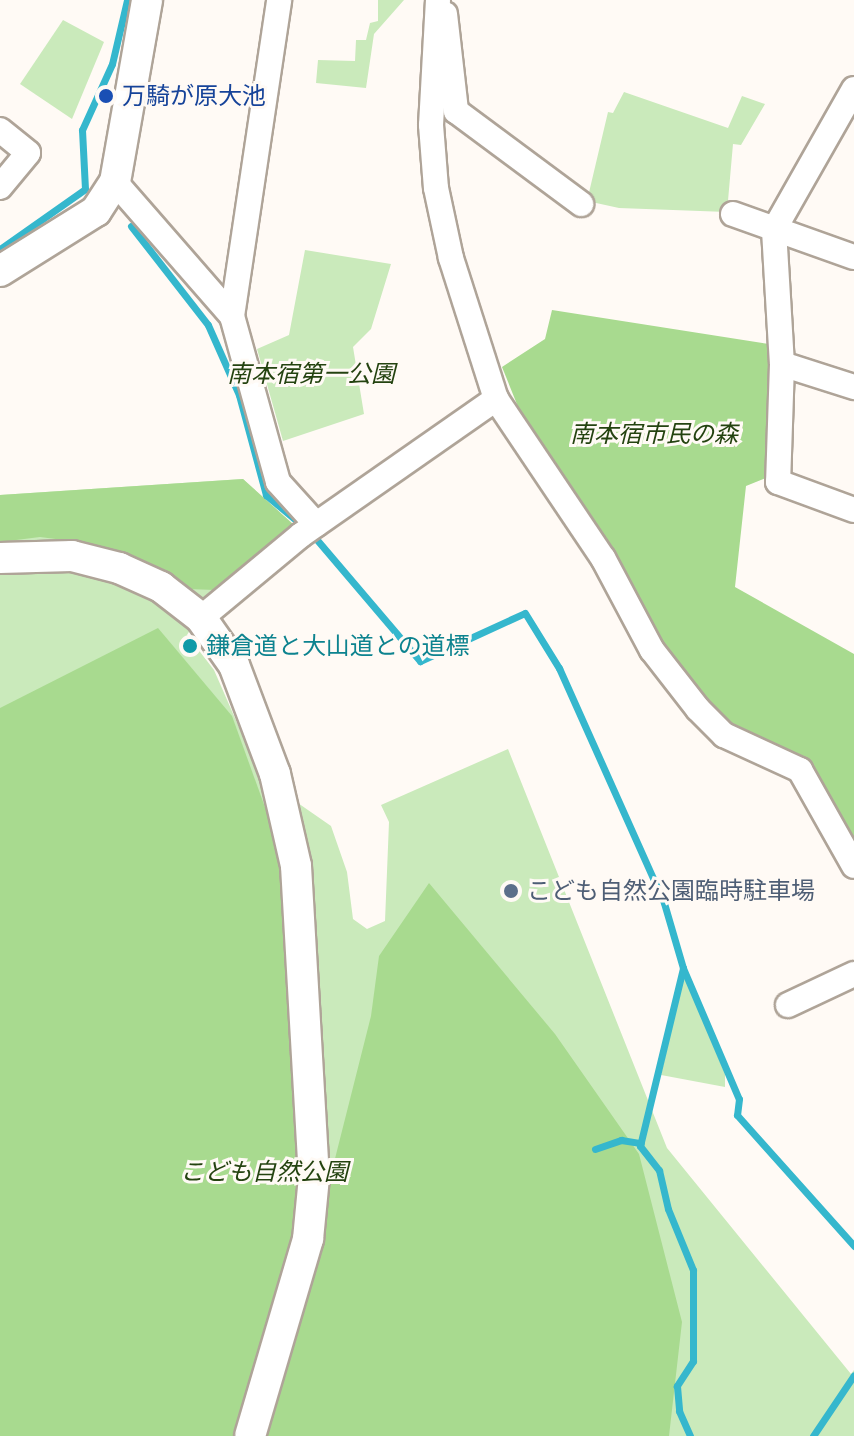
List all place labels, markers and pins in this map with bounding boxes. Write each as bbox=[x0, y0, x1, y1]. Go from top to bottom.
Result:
place label: 万騎が原大池 bbox=[122, 82, 266, 110]
marker: 万騎が原大池 bbox=[97, 87, 115, 105]
place label: 鎌倉道と大山道との道標 bbox=[206, 632, 470, 660]
marker: 鎌倉道と大山道との道標 bbox=[181, 637, 199, 655]
place label: こども自然公園臨時駐車場 bbox=[527, 877, 815, 905]
marker: こども自然公園臨時駐車場 bbox=[502, 882, 520, 900]

